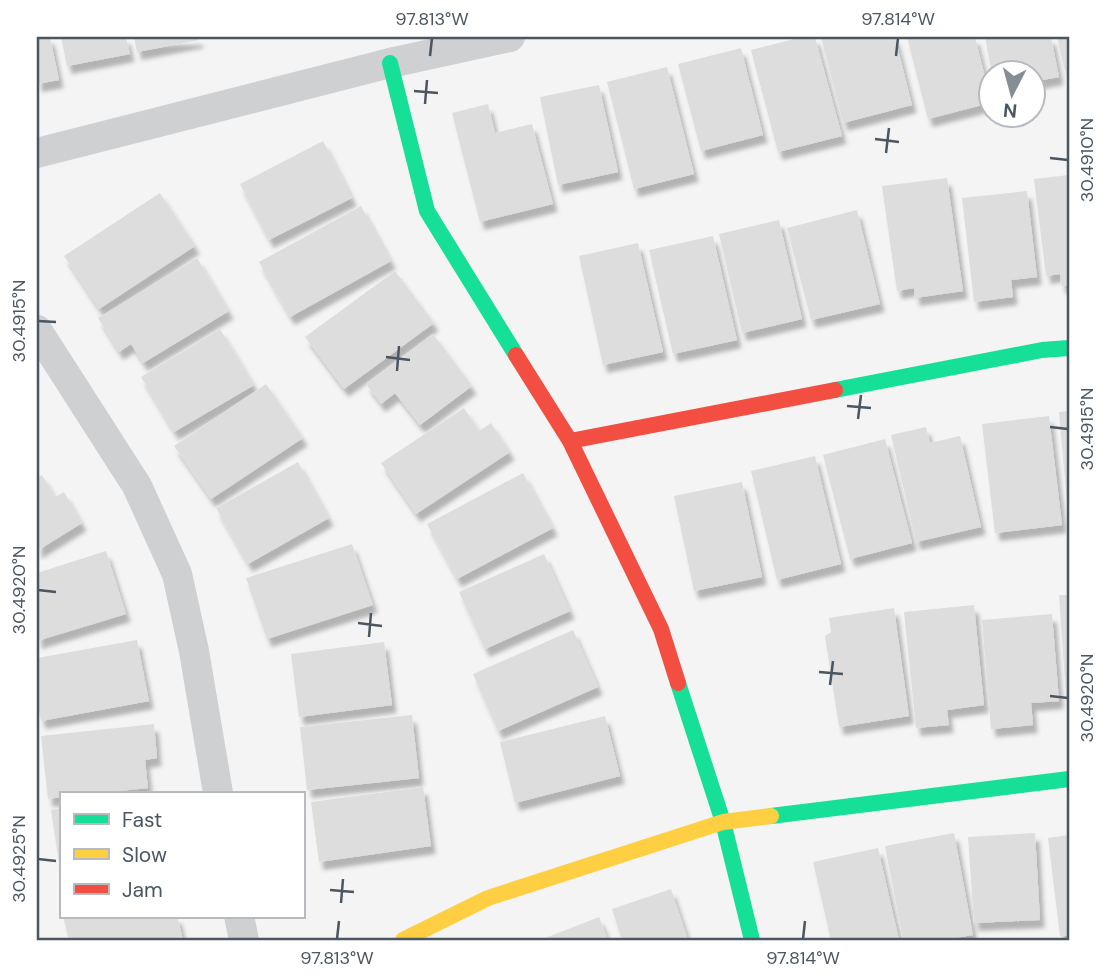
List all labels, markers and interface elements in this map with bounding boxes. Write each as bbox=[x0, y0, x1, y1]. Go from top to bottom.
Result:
text: 97.813°W bbox=[395, 7, 469, 31]
text: 97.814°W bbox=[861, 7, 935, 31]
north arrow bbox=[976, 60, 1046, 130]
text: N bbox=[1002, 97, 1018, 124]
text: 30.4910°N bbox=[1075, 118, 1099, 202]
text: 30.4915°N bbox=[7, 280, 31, 362]
text: 30.4915°N bbox=[1075, 388, 1099, 470]
text: 30.4920°N bbox=[7, 546, 31, 634]
text: 30.4920°N bbox=[1075, 654, 1099, 742]
legend bbox=[60, 792, 304, 918]
text: Fast bbox=[122, 806, 162, 834]
text: 30.4925°N bbox=[7, 815, 31, 903]
text: Slow bbox=[122, 841, 167, 869]
text: Jam bbox=[122, 876, 163, 904]
text: 97.813°W bbox=[300, 946, 374, 970]
text: 97.814°W bbox=[766, 946, 840, 970]

